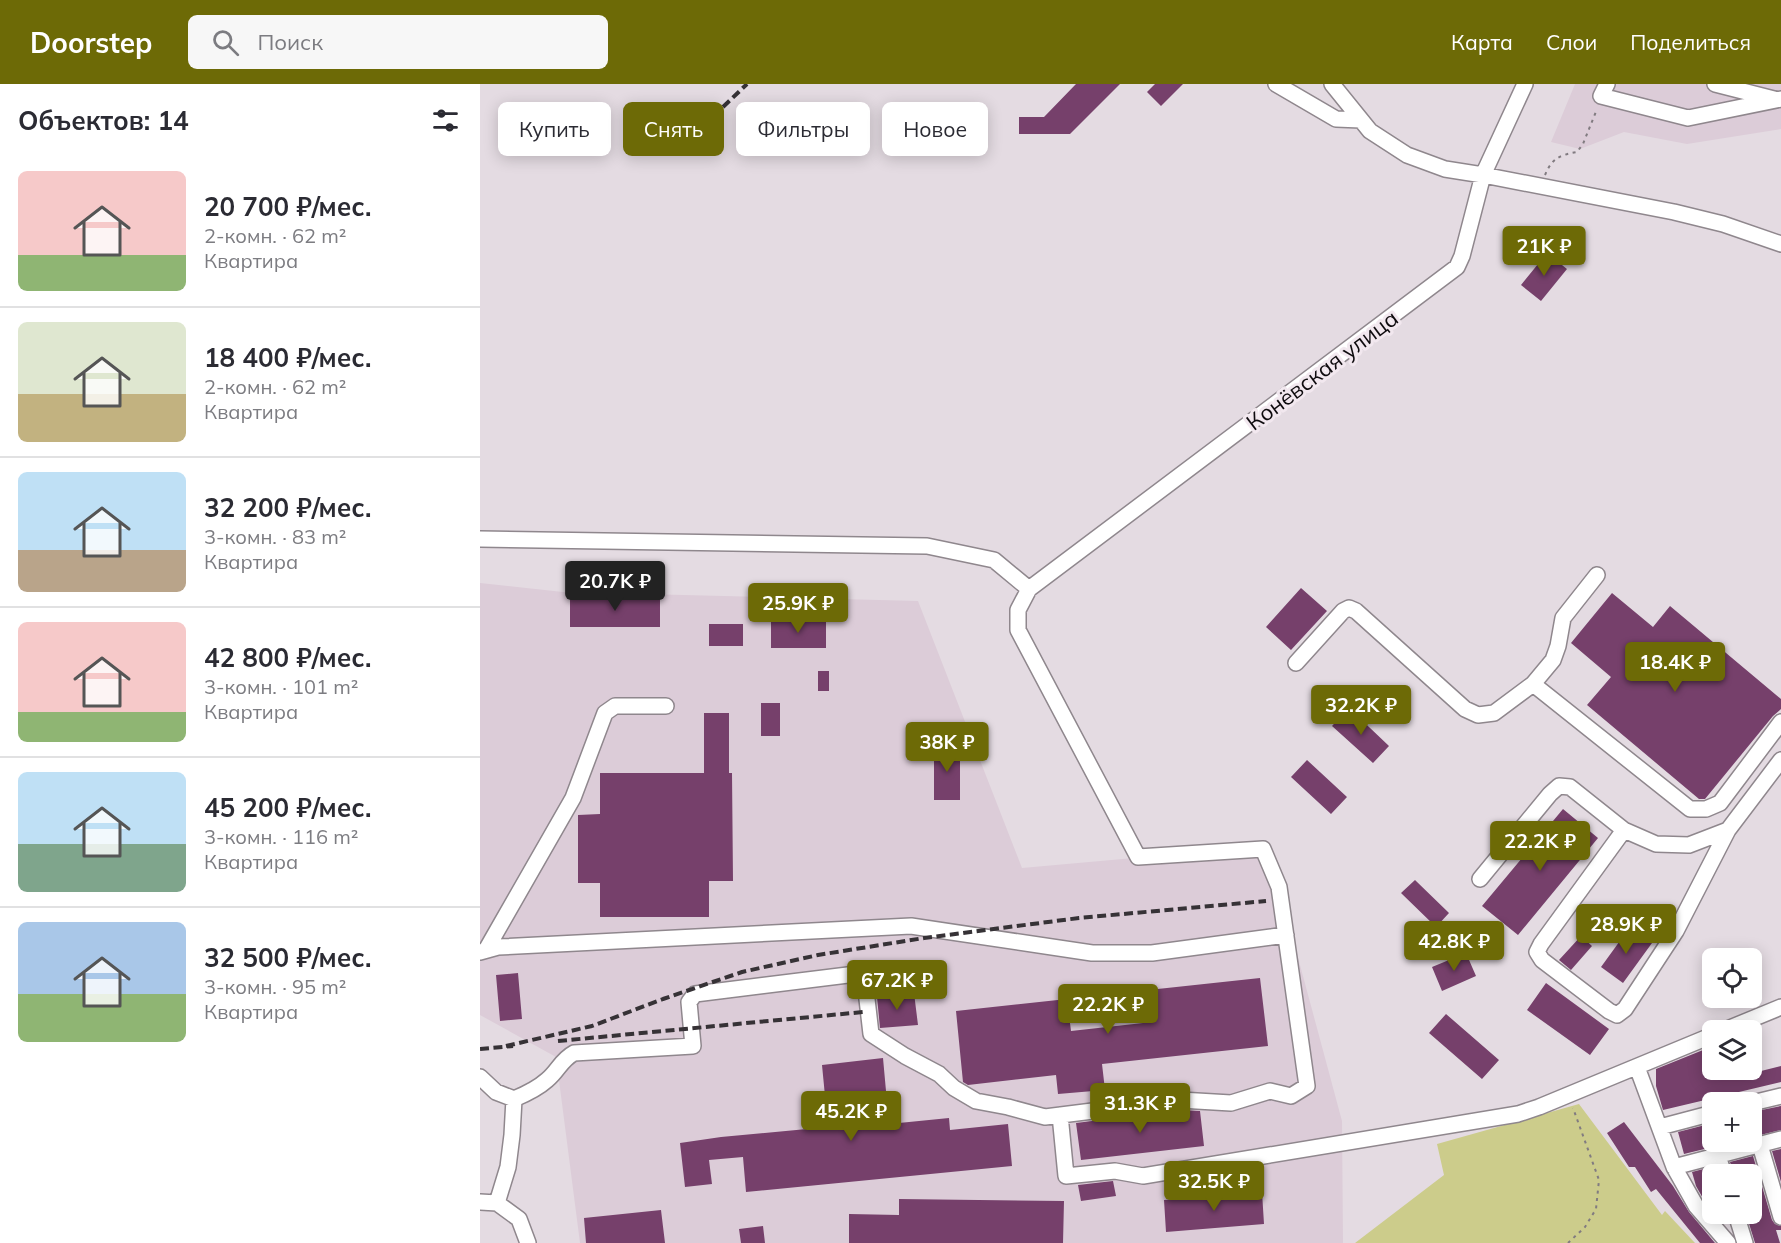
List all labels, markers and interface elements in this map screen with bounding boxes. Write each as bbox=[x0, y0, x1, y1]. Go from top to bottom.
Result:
search box bbox=[188, 15, 608, 69]
text: Doorstep bbox=[30, 25, 152, 60]
icon: search bbox=[209, 26, 242, 59]
text: Поиск bbox=[257, 28, 323, 56]
text: Карта bbox=[1451, 29, 1513, 55]
text: Слои bbox=[1546, 29, 1597, 55]
text: Поделиться bbox=[1630, 29, 1751, 55]
chip: Купить bbox=[498, 102, 611, 156]
chip: Снять bbox=[623, 102, 724, 156]
chip: Фильтры bbox=[736, 102, 870, 156]
chip: Новое bbox=[882, 102, 988, 156]
text: Объектов: 14 bbox=[18, 104, 189, 137]
icon: filters bbox=[429, 104, 462, 137]
text: 20 700 ₽/мес. bbox=[204, 190, 371, 223]
icon: home bbox=[66, 195, 138, 267]
text: 2-комн. · 62 m² bbox=[204, 223, 346, 248]
pin: 21K ₽ bbox=[1502, 226, 1586, 277]
text: 21K ₽ bbox=[1517, 233, 1571, 258]
text: Квартира bbox=[204, 248, 298, 273]
street label: Конёвская улица bbox=[1240, 304, 1404, 436]
text: 18 400 ₽/мес. bbox=[204, 341, 371, 374]
icon: home bbox=[66, 346, 138, 418]
text: 2-комн. · 62 m² bbox=[204, 374, 346, 399]
text: Квартира bbox=[204, 399, 298, 424]
text: 32 200 ₽/мес. bbox=[204, 491, 371, 524]
icon: home bbox=[66, 496, 138, 568]
text: 3-комн. · 83 m² bbox=[204, 524, 346, 549]
text: Квартира bbox=[204, 549, 298, 574]
pin: 20.7K ₽ bbox=[560, 561, 670, 612]
text: 20.7K ₽ bbox=[579, 568, 651, 593]
pin: 25.9K ₽ bbox=[743, 583, 853, 634]
text: 25.9K ₽ bbox=[762, 590, 834, 615]
text: 42 800 ₽/мес. bbox=[204, 641, 371, 674]
pin: 18.4K ₽ bbox=[1620, 642, 1730, 693]
icon: home bbox=[66, 646, 138, 718]
text: 18.4K ₽ bbox=[1639, 649, 1711, 674]
text: 3-комн. · 101 m² bbox=[204, 674, 358, 699]
pin: 32.2K ₽ bbox=[1306, 685, 1416, 736]
text: 32.2K ₽ bbox=[1325, 692, 1397, 717]
text: Квартира bbox=[204, 699, 298, 724]
pin: 38K ₽ bbox=[905, 722, 989, 773]
text: 38K ₽ bbox=[920, 729, 974, 754]
text: 45 200 ₽/мес. bbox=[204, 791, 371, 824]
icon: home bbox=[66, 796, 138, 868]
pin: 22.2K ₽ bbox=[1485, 821, 1595, 872]
text: 3-комн. · 116 m² bbox=[204, 824, 358, 849]
text: 22.2K ₽ bbox=[1504, 828, 1576, 853]
text: Квартира bbox=[204, 849, 298, 874]
pin: 28.9K ₽ bbox=[1571, 904, 1681, 955]
text: 28.9K ₽ bbox=[1590, 911, 1662, 936]
pin: 42.8K ₽ bbox=[1399, 921, 1509, 972]
text: 42.8K ₽ bbox=[1418, 928, 1490, 953]
text: 32 500 ₽/мес. bbox=[204, 941, 371, 974]
icon: home bbox=[66, 946, 138, 1018]
map controls bbox=[1702, 948, 1762, 1224]
button: locate bbox=[1702, 948, 1762, 1008]
pin: 67.2K ₽ bbox=[842, 960, 952, 1011]
text: 67.2K ₽ bbox=[861, 967, 933, 992]
text: 3-комн. · 95 m² bbox=[204, 974, 346, 999]
pin: 22.2K ₽ bbox=[1053, 984, 1163, 1035]
text: 22.2K ₽ bbox=[1072, 991, 1144, 1016]
text: Квартира bbox=[204, 999, 298, 1024]
button: layers bbox=[1702, 1020, 1762, 1080]
pin: 31.3K ₽ bbox=[1085, 1083, 1195, 1134]
text: 31.3K ₽ bbox=[1104, 1090, 1176, 1115]
pin: 45.2K ₽ bbox=[796, 1091, 906, 1142]
button: + bbox=[1702, 1092, 1762, 1152]
text: 45.2K ₽ bbox=[815, 1098, 887, 1123]
pin: 32.5K ₽ bbox=[1159, 1161, 1269, 1212]
button: − bbox=[1702, 1164, 1762, 1224]
text: 32.5K ₽ bbox=[1178, 1168, 1250, 1193]

